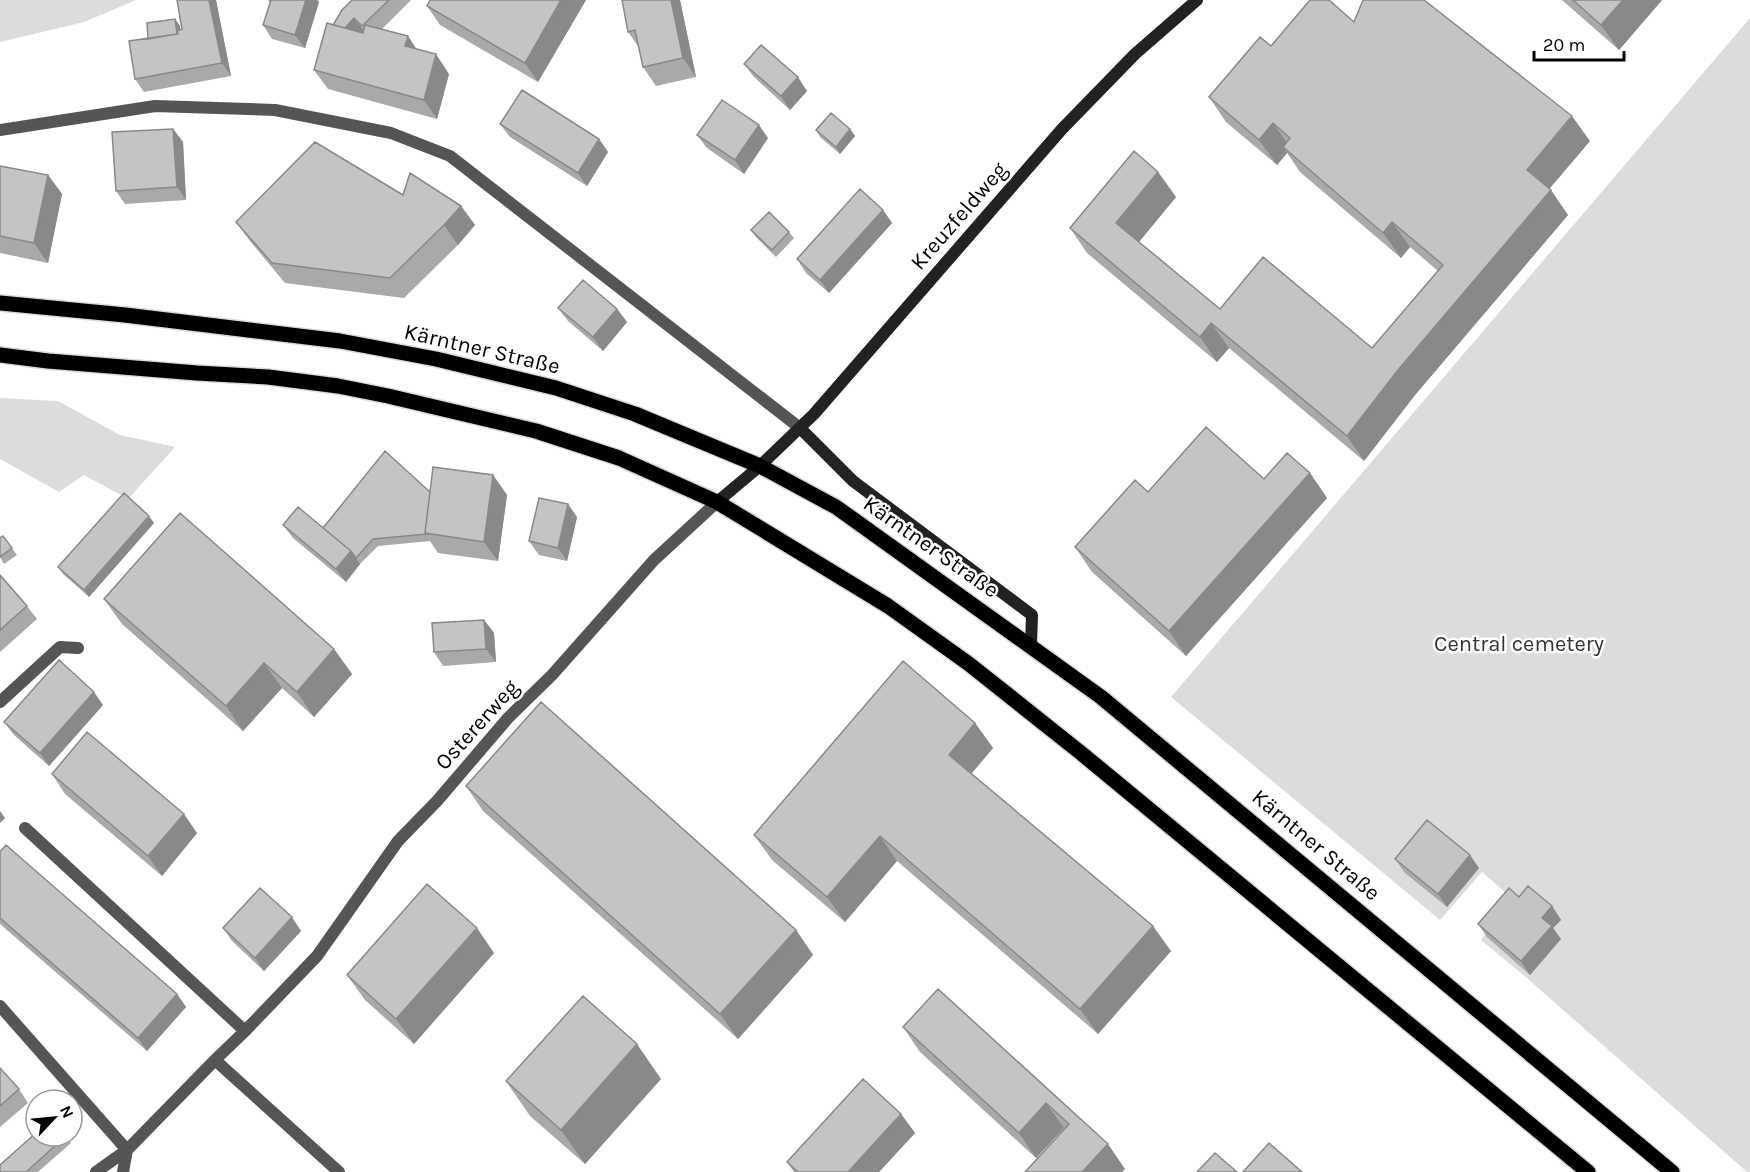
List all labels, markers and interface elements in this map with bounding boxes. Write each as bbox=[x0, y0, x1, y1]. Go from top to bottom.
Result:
scale bar bbox=[1534, 24, 1624, 62]
text: 20 m bbox=[1543, 34, 1585, 56]
street label: Kreuzfeldweg bbox=[905, 156, 1013, 275]
street label: Kärntner Straße bbox=[402, 318, 562, 380]
street label: Kärntner Straße bbox=[858, 491, 1004, 603]
park label: Central cemetery bbox=[1434, 631, 1604, 657]
street label: Ostererweg bbox=[430, 674, 525, 775]
street label: Kärntner Straße bbox=[1247, 784, 1385, 906]
north arrow bbox=[24, 1088, 84, 1148]
text: N bbox=[56, 1102, 78, 1121]

